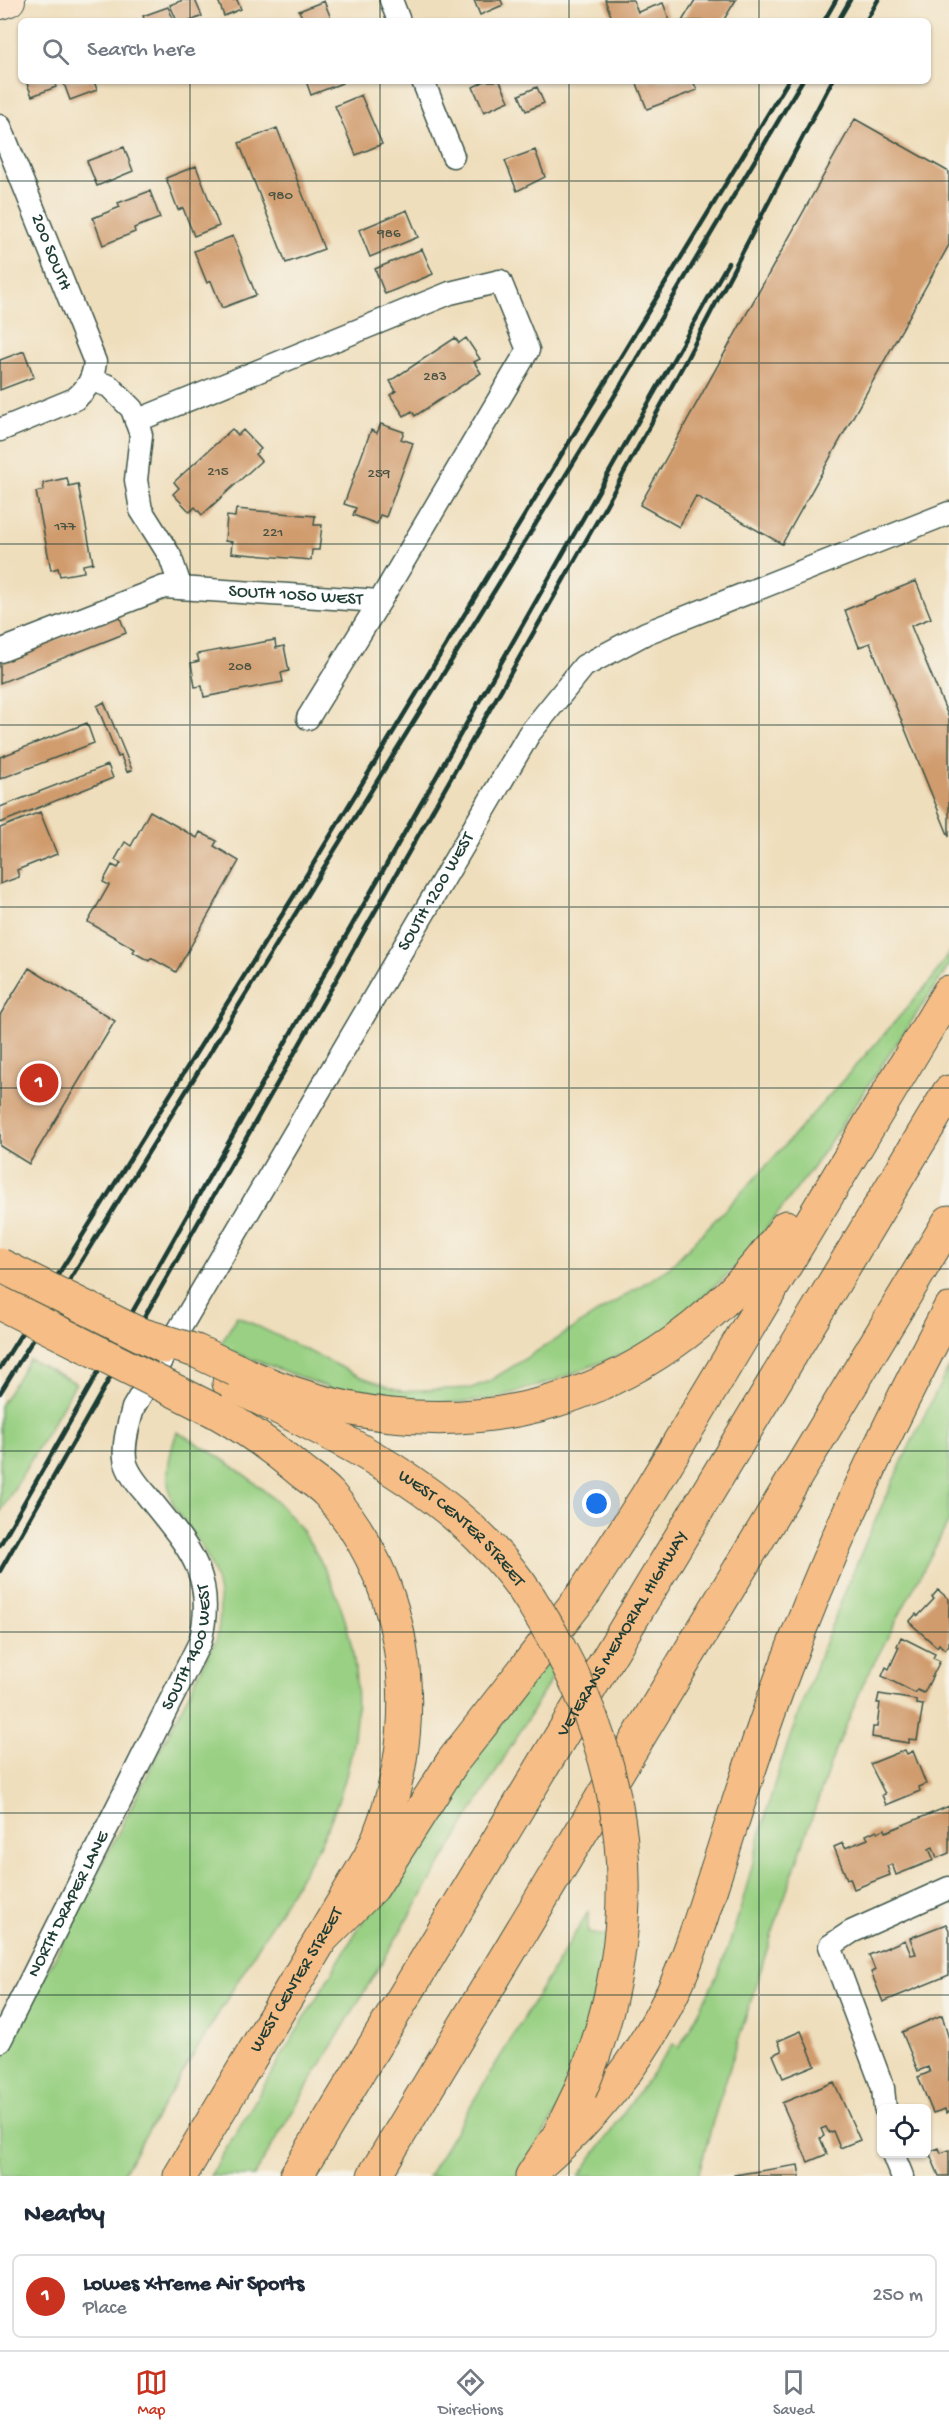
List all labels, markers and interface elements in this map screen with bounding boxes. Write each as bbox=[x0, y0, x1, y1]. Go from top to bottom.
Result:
search box bbox=[18, 18, 931, 84]
icon: search bbox=[39, 35, 72, 68]
text: Search here bbox=[87, 38, 195, 64]
house number: 980 bbox=[268, 187, 294, 205]
street label: 200 SOUTH bbox=[26, 211, 76, 294]
house number: 986 bbox=[376, 225, 401, 243]
house number: 283 bbox=[423, 368, 447, 386]
house number: 215 bbox=[207, 463, 229, 481]
house number: 259 bbox=[368, 465, 391, 483]
house number: 177 bbox=[53, 518, 77, 536]
house number: 221 bbox=[263, 524, 283, 542]
street label: SOUTH 1050 WEST bbox=[228, 581, 364, 610]
house number: 208 bbox=[228, 658, 252, 676]
street label: SOUTH 1200 WEST bbox=[393, 828, 480, 955]
pin: 1 bbox=[20, 1060, 58, 1106]
street label: WEST CENTER STREET bbox=[394, 1465, 530, 1592]
your location bbox=[582, 1489, 611, 1518]
street label: VETERANS MEMORIAL HIGHWAY bbox=[552, 1527, 693, 1741]
street label: SOUTH 1400 WEST bbox=[157, 1581, 216, 1714]
street label: NORTH DRAPER LANE bbox=[23, 1827, 114, 1981]
street label: WEST CENTER STREET bbox=[245, 1903, 348, 2056]
map controls bbox=[877, 2104, 931, 2158]
button: locate bbox=[877, 2104, 931, 2158]
text: Nearby bbox=[24, 2200, 105, 2231]
text: Lowes Xtreme Air Sports bbox=[83, 2272, 304, 2298]
text: 1 bbox=[41, 2285, 50, 2308]
text: 250 m bbox=[872, 2285, 923, 2308]
text: Place bbox=[83, 2298, 127, 2321]
tab: Map bbox=[135, 2366, 168, 2421]
tab: Directions bbox=[438, 2366, 503, 2421]
tab: Saved bbox=[773, 2366, 814, 2421]

